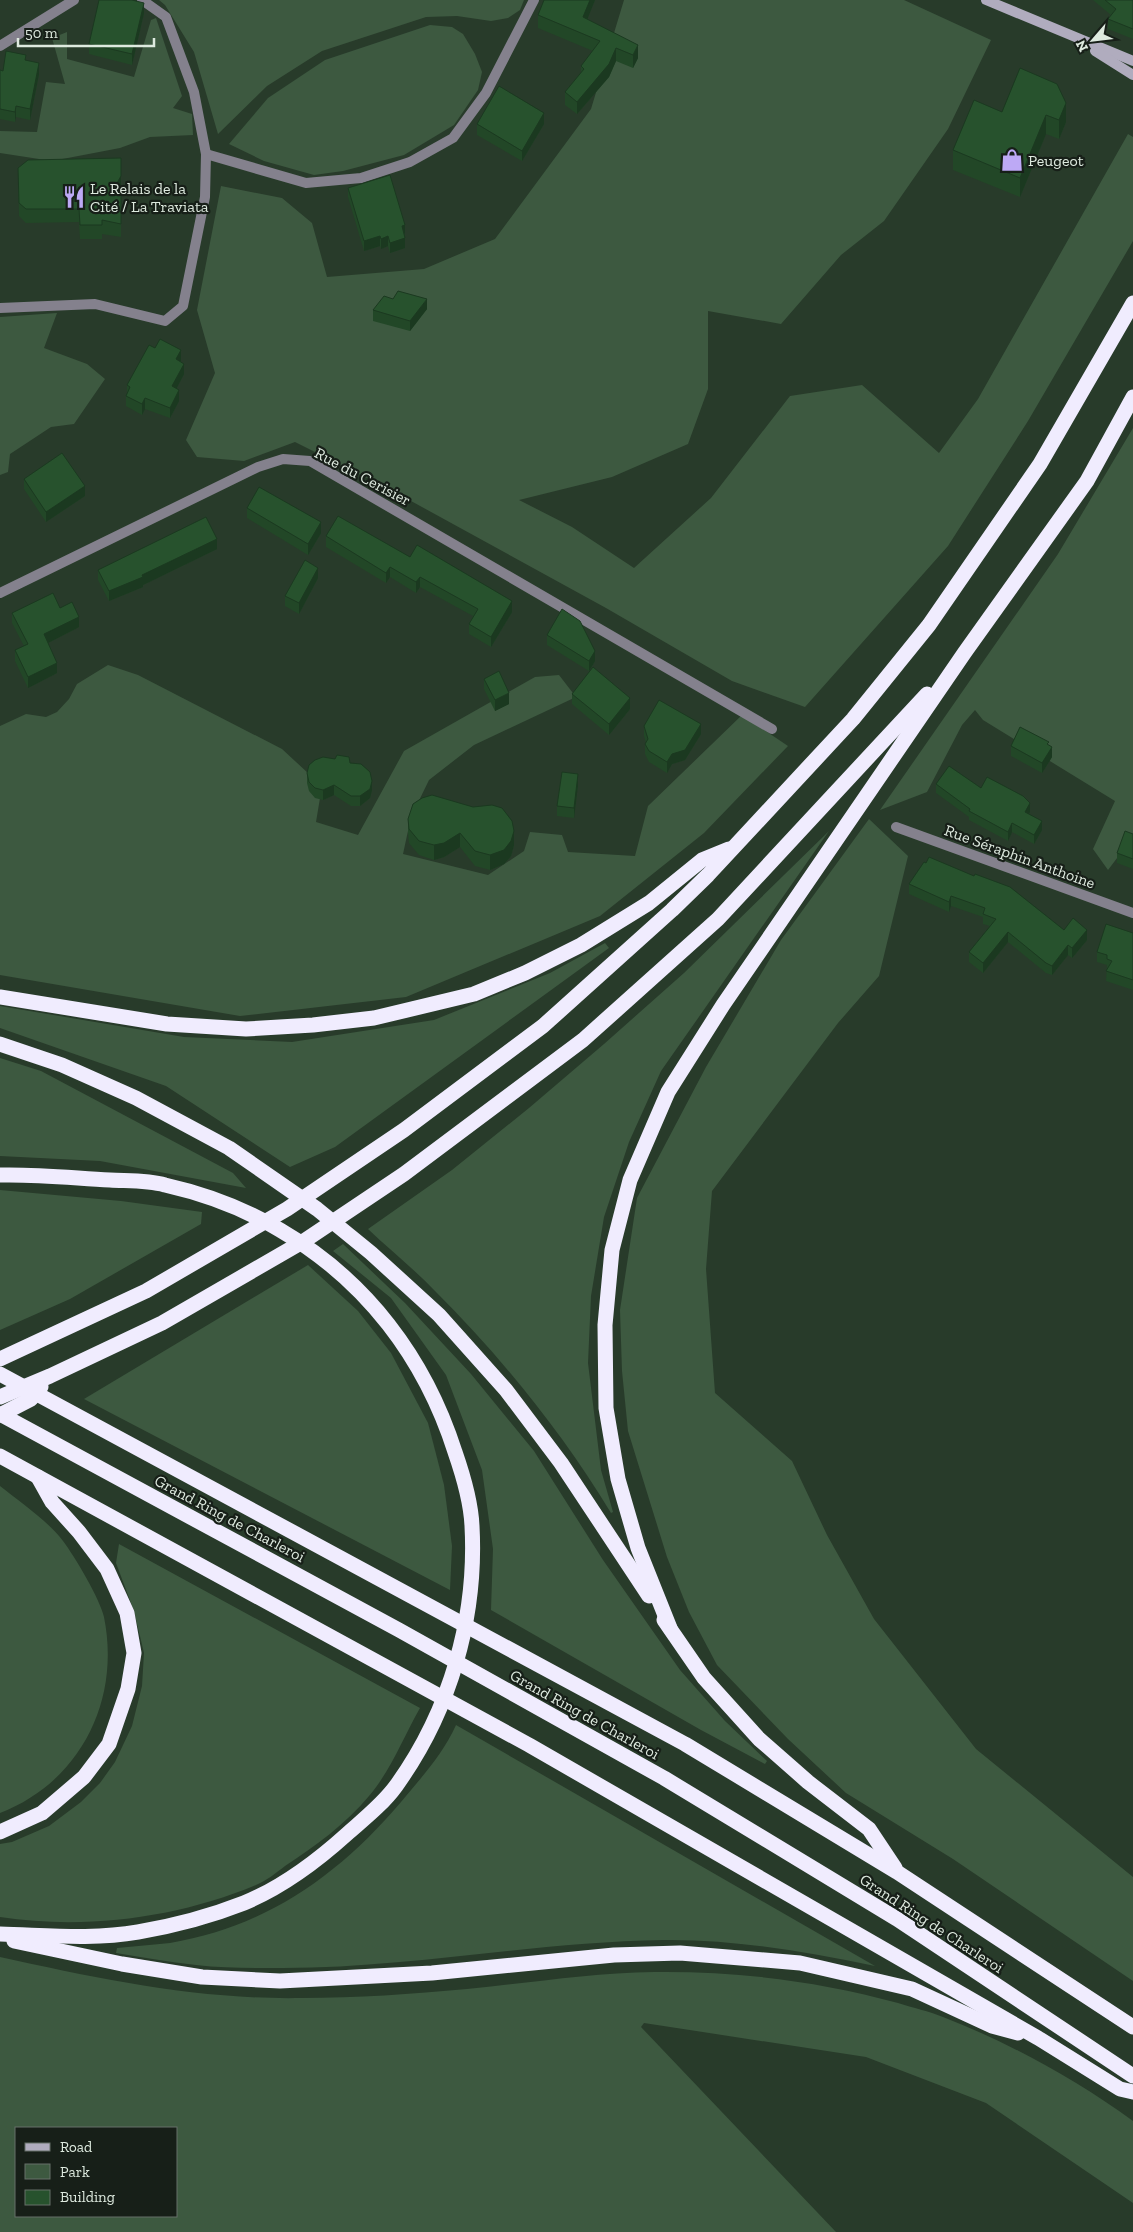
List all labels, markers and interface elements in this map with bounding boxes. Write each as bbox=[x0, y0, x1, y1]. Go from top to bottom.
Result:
scale bar bbox=[18, 15, 154, 47]
north arrow bbox=[1068, 15, 1118, 65]
text: 50 m bbox=[25, 24, 58, 42]
text: N bbox=[1072, 37, 1092, 55]
shop icon: Peugeot bbox=[999, 147, 1025, 173]
place label: Peugeot bbox=[1028, 151, 1084, 170]
place label: Le Relais de la Cité / La Traviata bbox=[90, 179, 209, 216]
restaurant icon: Le Relais de la Cité / La Traviata bbox=[61, 184, 87, 210]
street label: Rue du Cerisier bbox=[311, 443, 414, 510]
street label: Rue Séraphin Anthoine bbox=[942, 820, 1098, 893]
street label: Grand Ring de Charleroi bbox=[151, 1471, 309, 1566]
street label: Grand Ring de Charleroi bbox=[507, 1665, 663, 1764]
street label: Grand Ring de Charleroi bbox=[856, 1870, 1008, 1977]
legend bbox=[15, 2127, 178, 2217]
text: Road bbox=[60, 2138, 93, 2156]
text: Park bbox=[60, 2163, 90, 2181]
text: Building bbox=[60, 2188, 115, 2206]

